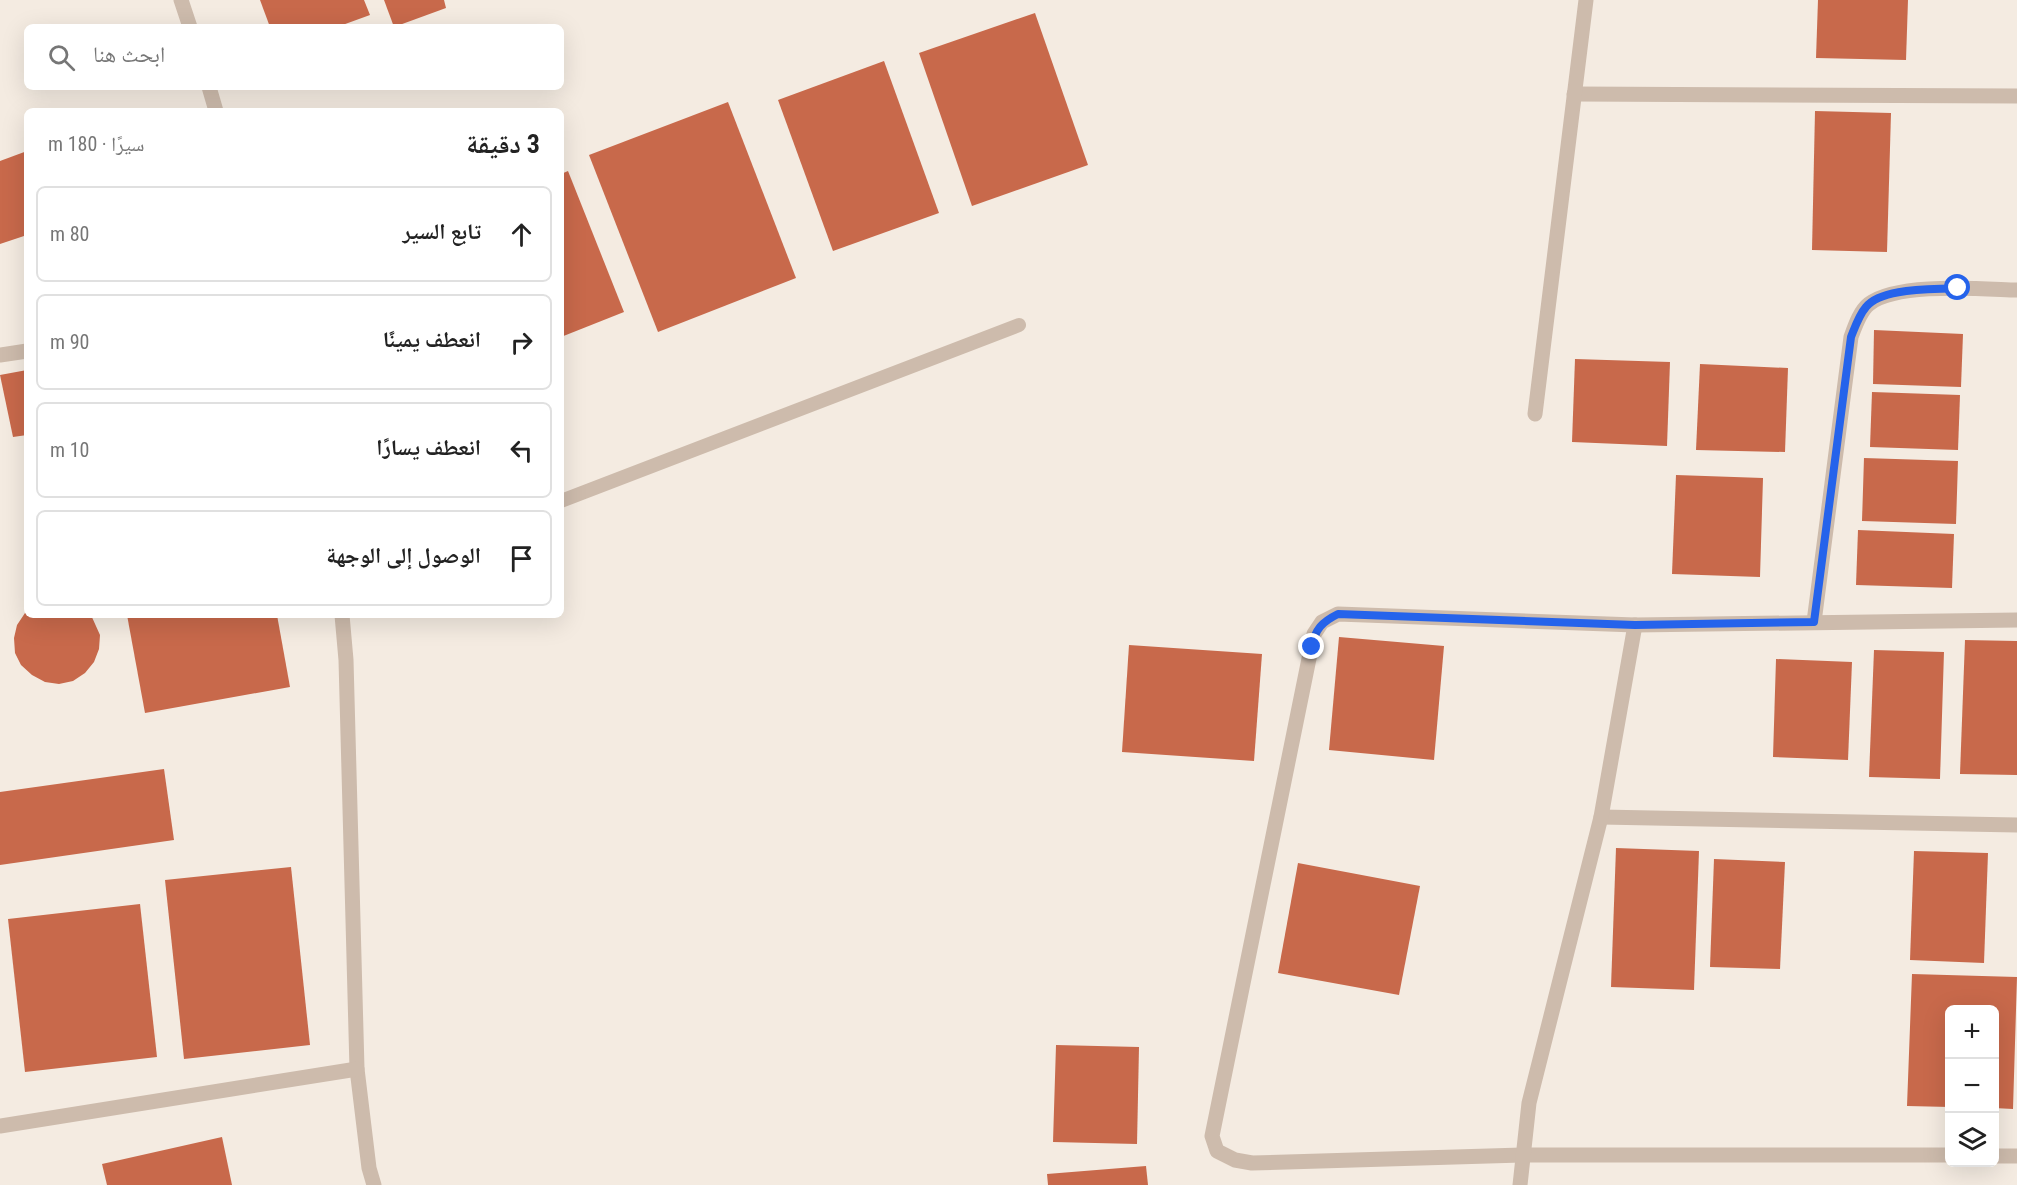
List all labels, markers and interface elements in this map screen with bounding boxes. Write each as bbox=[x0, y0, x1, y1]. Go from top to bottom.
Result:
search box bbox=[24, 24, 564, 90]
icon: search bbox=[45, 41, 78, 74]
text: ابحث هنا bbox=[93, 42, 165, 67]
text: 3 دقيقة bbox=[466, 129, 540, 159]
text: سيرًا · 180 m bbox=[48, 132, 145, 156]
icon: ahead bbox=[505, 218, 538, 251]
text: تابع السير bbox=[403, 219, 481, 244]
text: 80 m bbox=[50, 222, 89, 246]
route start bbox=[1944, 274, 1970, 300]
icon: right bbox=[505, 326, 538, 359]
text: انعطف يمينًا bbox=[383, 327, 481, 352]
text: 90 m bbox=[50, 330, 89, 354]
icon: left bbox=[505, 434, 538, 467]
text: انعطف يسارًا bbox=[376, 435, 481, 460]
text: 10 m bbox=[50, 438, 89, 462]
icon: arrive bbox=[505, 542, 538, 575]
text: الوصول إلى الوجهة bbox=[326, 543, 481, 568]
route end bbox=[1298, 633, 1324, 659]
map controls bbox=[1945, 1005, 1999, 1167]
button: + bbox=[1945, 1005, 1999, 1059]
button: − bbox=[1945, 1059, 1999, 1113]
button: layers bbox=[1945, 1113, 1999, 1167]

